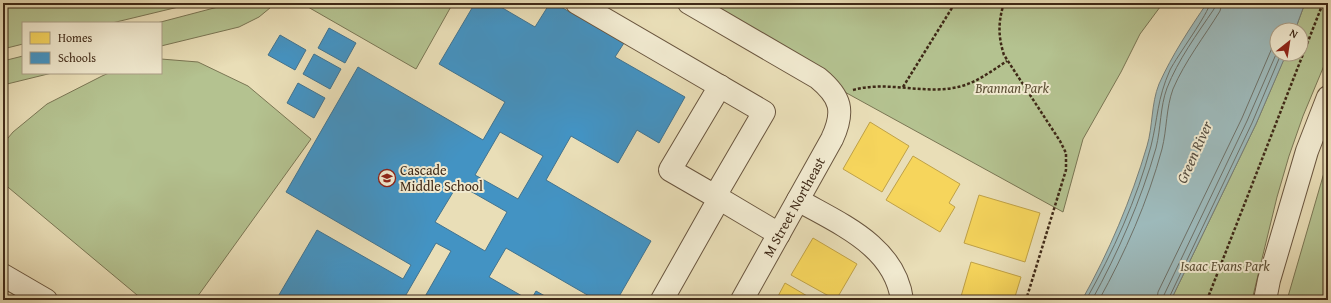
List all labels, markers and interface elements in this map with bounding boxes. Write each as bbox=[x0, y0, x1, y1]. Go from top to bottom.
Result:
legend bbox=[22, 22, 162, 74]
north arrow bbox=[1269, 22, 1309, 62]
text: N bbox=[1287, 25, 1302, 42]
text: Homes bbox=[58, 29, 93, 46]
text: Schools bbox=[58, 49, 96, 66]
park label: Brannan Park bbox=[974, 78, 1049, 98]
water label: Green River bbox=[1171, 117, 1217, 186]
street label: M Street Northeast bbox=[758, 153, 830, 261]
place label: Cascade Middle School bbox=[400, 160, 483, 196]
school or university icon: Cascade Middle School bbox=[377, 168, 397, 188]
park label: Isaac Evans Park bbox=[1180, 256, 1270, 276]

